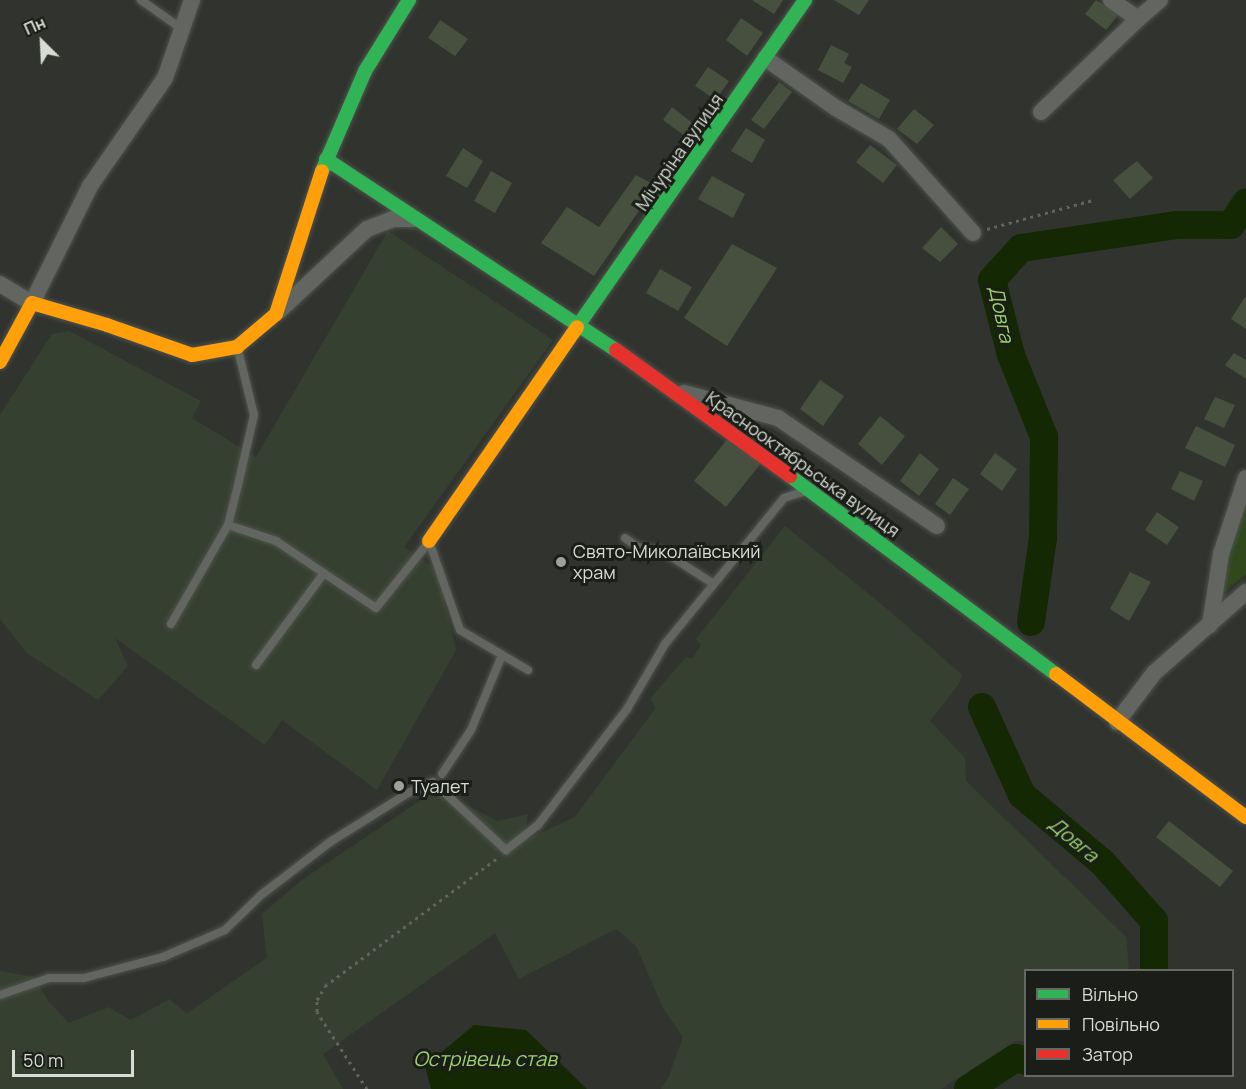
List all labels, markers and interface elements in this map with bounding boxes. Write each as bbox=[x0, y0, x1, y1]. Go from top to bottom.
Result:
text: Пн bbox=[20, 11, 49, 40]
north arrow bbox=[12, 12, 72, 72]
street label: Мічуріна вулиця bbox=[631, 89, 727, 215]
water label: Довга bbox=[984, 283, 1020, 345]
street label: Краснооктябрьська вулиця bbox=[702, 386, 904, 542]
place label: Свято-Миколаївський храм bbox=[573, 541, 761, 584]
marker: Свято-Миколаївський храм bbox=[554, 555, 568, 569]
place label: Туалет bbox=[411, 775, 469, 797]
marker: Туалет bbox=[392, 779, 406, 793]
water label: Довга bbox=[1044, 811, 1104, 867]
legend bbox=[1024, 969, 1234, 1077]
text: Вільно bbox=[1082, 982, 1138, 1006]
text: Повільно bbox=[1082, 1012, 1160, 1036]
scale bar bbox=[15, 1038, 136, 1076]
text: Затор bbox=[1082, 1042, 1133, 1066]
water label: Острівець став bbox=[413, 1046, 557, 1070]
text: 50 m bbox=[23, 1048, 63, 1072]

